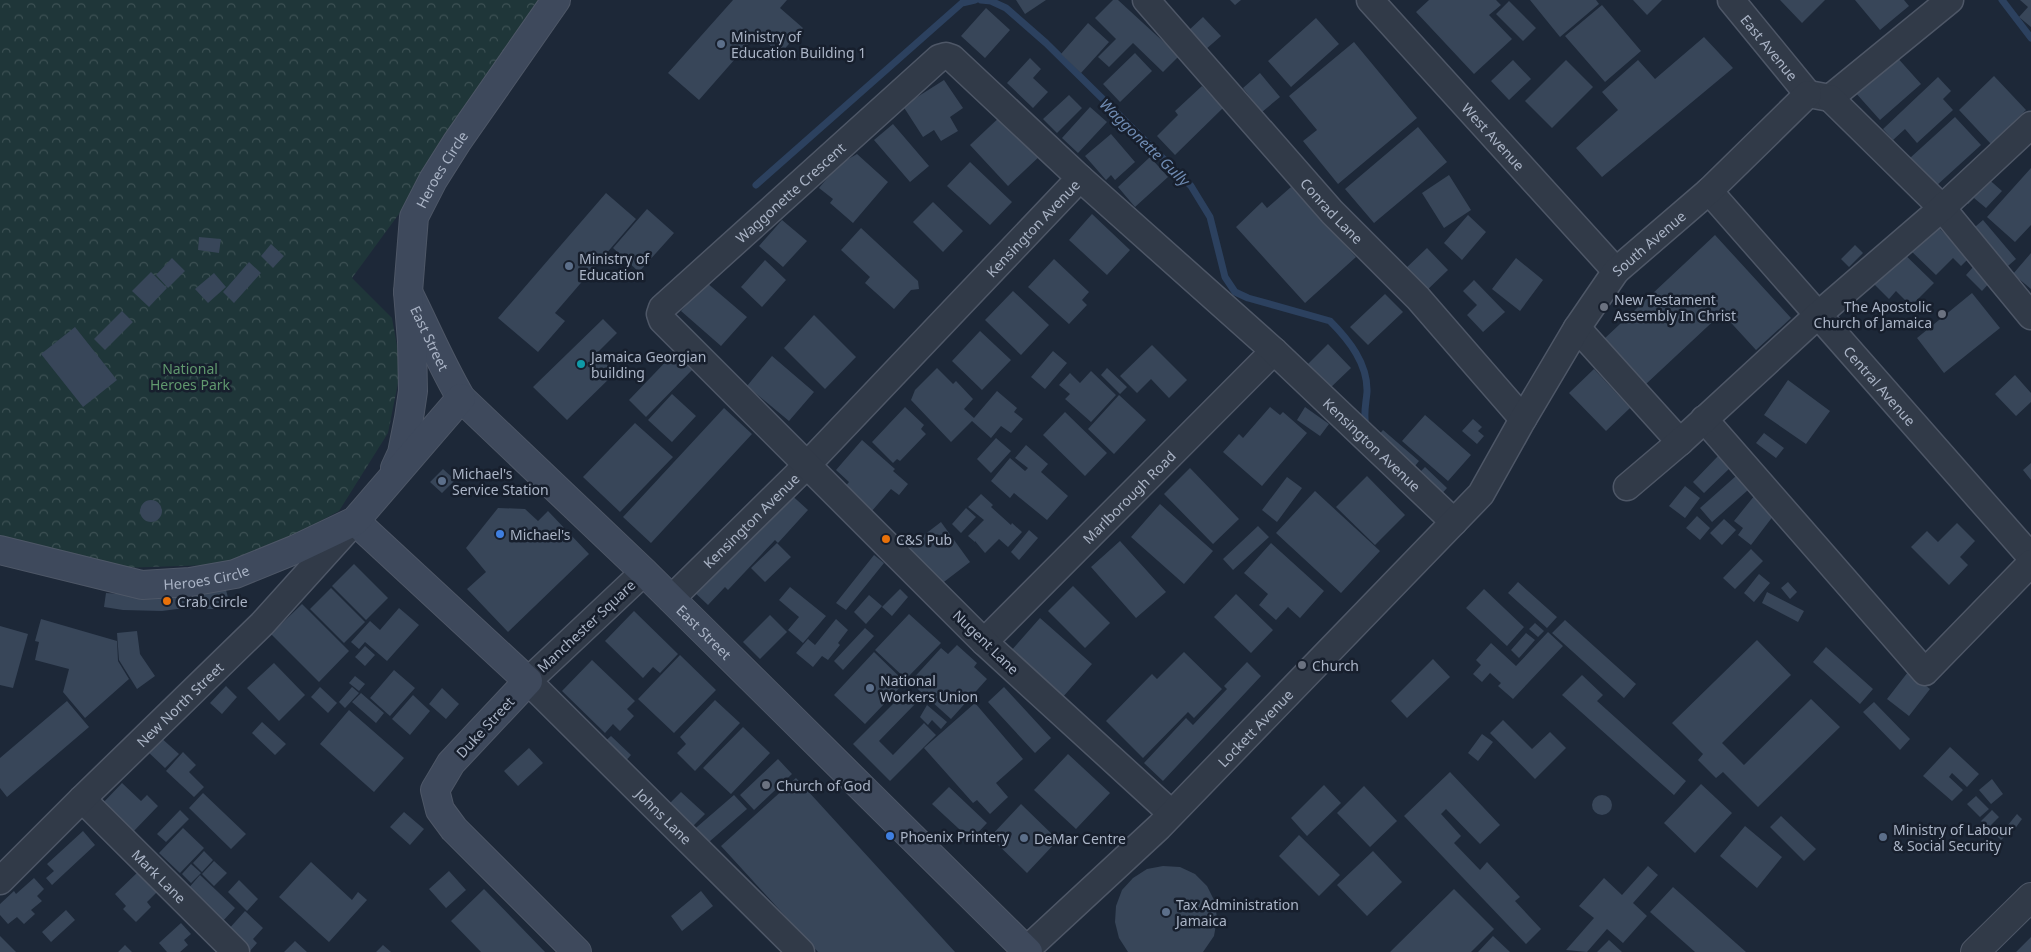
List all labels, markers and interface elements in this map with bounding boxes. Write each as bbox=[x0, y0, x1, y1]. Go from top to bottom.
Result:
street label: East Avenue bbox=[1737, 10, 1802, 84]
place label: Ministry of Education Building 1 bbox=[731, 27, 866, 62]
marker: Ministry of Education Building 1 bbox=[715, 38, 727, 50]
water label: Waggonette Gully bbox=[1096, 94, 1195, 191]
street label: West Avenue bbox=[1458, 98, 1529, 174]
street label: Heroes Circle bbox=[411, 127, 472, 211]
street label: Waggonette Crescent bbox=[731, 138, 849, 247]
street label: Conrad Lane bbox=[1297, 174, 1368, 248]
street label: Kensington Avenue bbox=[981, 175, 1083, 281]
street label: South Avenue bbox=[1608, 206, 1689, 280]
place label: Ministry of Education bbox=[579, 249, 650, 284]
marker: Ministry of Education bbox=[563, 260, 575, 272]
place label: New Testament Assembly In Christ bbox=[1614, 290, 1736, 325]
place label: The Apostolic Church of Jamaica bbox=[1814, 297, 1932, 332]
marker: New Testament Assembly In Christ bbox=[1598, 301, 1610, 313]
street label: East Street bbox=[407, 302, 454, 374]
marker: The Apostolic Church of Jamaica bbox=[1936, 308, 1948, 320]
street label: Central Avenue bbox=[1840, 342, 1920, 429]
place label: Jamaica Georgian building bbox=[589, 347, 706, 382]
marker: Jamaica Georgian building bbox=[575, 358, 587, 370]
park label: National Heroes Park bbox=[150, 359, 231, 394]
street label: Kensington Avenue bbox=[1319, 393, 1425, 495]
street label: Marlborough Road bbox=[1078, 446, 1179, 548]
place label: Michael's Service Station bbox=[452, 464, 549, 499]
street label: Kensington Avenue bbox=[699, 469, 803, 572]
marker: Michael's Service Station bbox=[436, 475, 448, 487]
place label: Michael's bbox=[510, 525, 571, 544]
marker: Michael's bbox=[494, 528, 506, 540]
place label: C&S Pub bbox=[896, 530, 952, 549]
marker: C&S Pub bbox=[880, 533, 892, 545]
street label: Heroes Circle bbox=[163, 560, 252, 593]
street label: Manchester Square bbox=[533, 575, 639, 677]
place label: Crab Circle bbox=[177, 592, 248, 611]
marker: Crab Circle bbox=[161, 595, 173, 607]
street label: East Street bbox=[673, 600, 736, 663]
street label: Nugent Lane bbox=[949, 606, 1023, 678]
place label: Church bbox=[1312, 656, 1359, 675]
street label: New North Street bbox=[132, 658, 227, 751]
marker: Church bbox=[1296, 659, 1308, 671]
place label: National Workers Union bbox=[880, 671, 978, 706]
marker: National Workers Union bbox=[864, 682, 876, 694]
street label: Lockett Avenue bbox=[1213, 685, 1297, 771]
street label: Duke Street bbox=[452, 692, 518, 762]
place label: Church of God bbox=[776, 776, 871, 795]
marker: Church of God bbox=[760, 779, 772, 791]
street label: Johns Lane bbox=[631, 783, 696, 848]
place label: Ministry of Labour & Social Security bbox=[1893, 820, 2014, 855]
place label: Phoenix Printery bbox=[900, 827, 1010, 846]
place label: DeMar Centre bbox=[1034, 829, 1126, 848]
marker: Phoenix Printery bbox=[884, 830, 896, 842]
marker: Ministry of Labour & Social Security bbox=[1877, 831, 1889, 843]
marker: DeMar Centre bbox=[1018, 832, 1030, 844]
street label: Mark Lane bbox=[128, 845, 191, 907]
place label: Tax Administration Jamaica bbox=[1174, 895, 1299, 930]
marker: Tax Administration Jamaica bbox=[1160, 906, 1172, 918]

